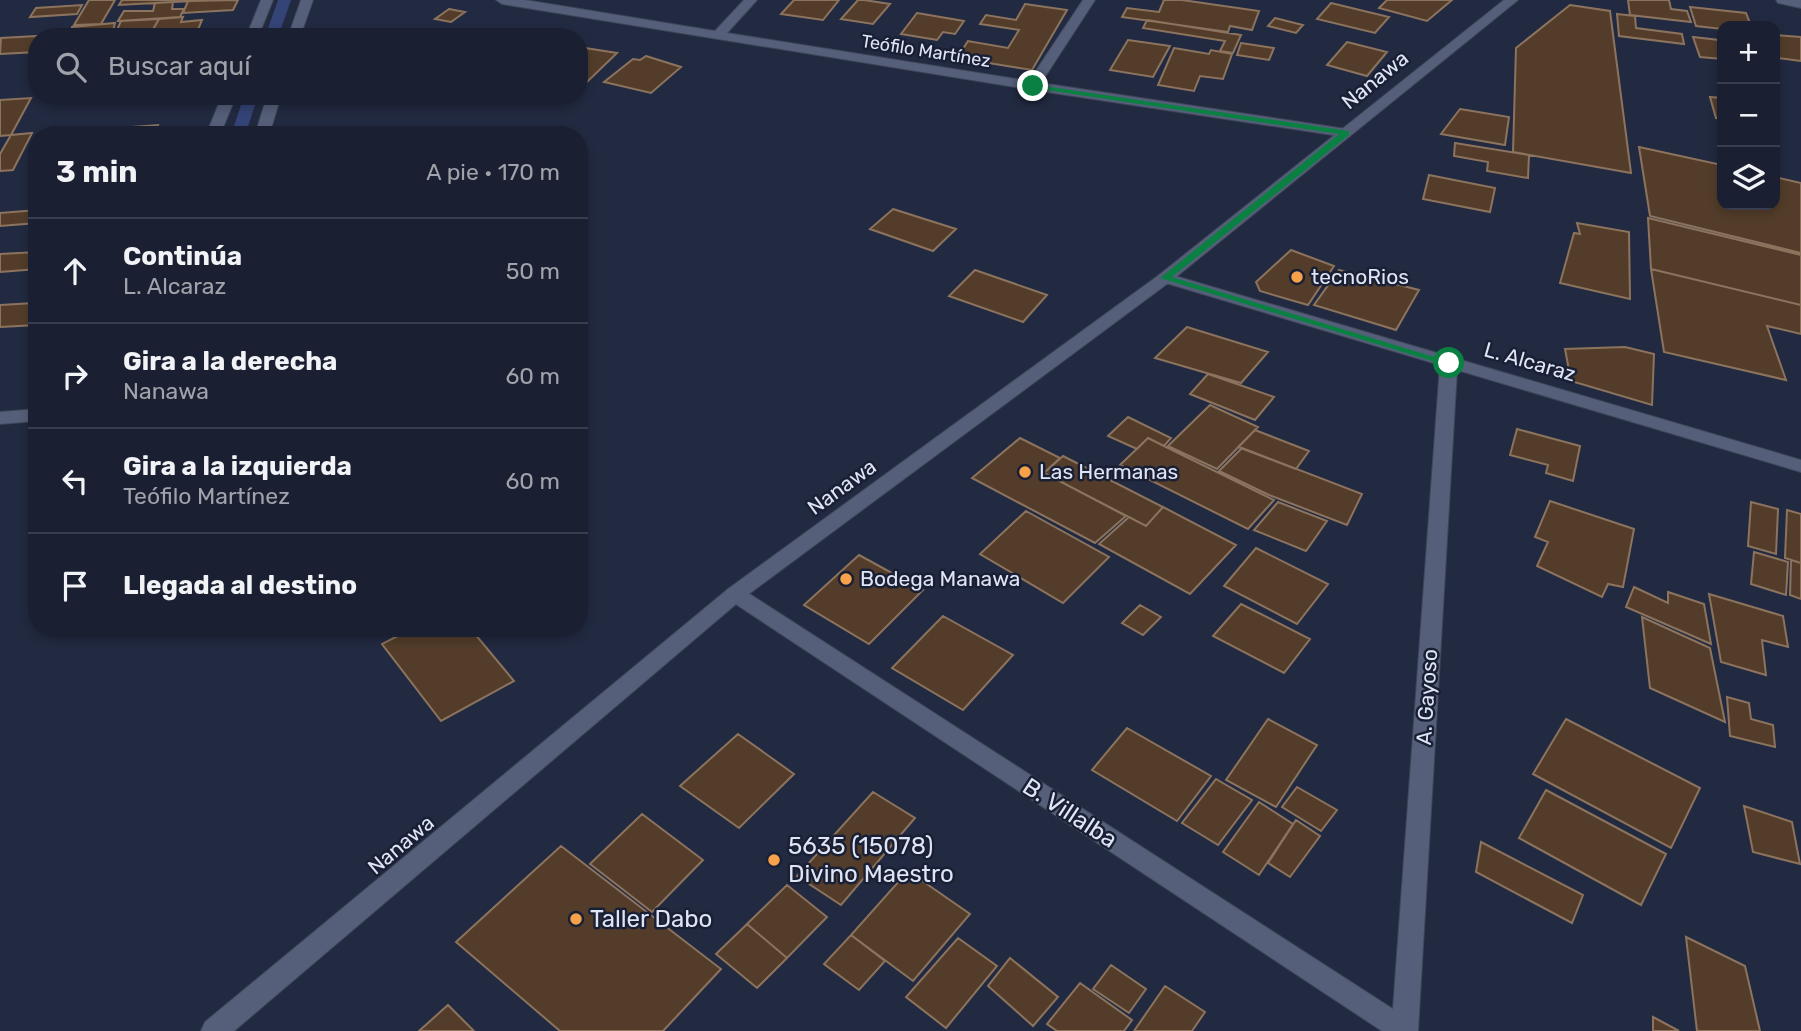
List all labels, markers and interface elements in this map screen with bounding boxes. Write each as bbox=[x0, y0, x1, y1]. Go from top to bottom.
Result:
map controls bbox=[1717, 21, 1780, 210]
button: + bbox=[1717, 21, 1780, 84]
search box bbox=[28, 28, 588, 105]
street label: Teófilo Martínez bbox=[860, 30, 992, 72]
street label: Nanawa bbox=[1336, 45, 1413, 114]
icon: search bbox=[52, 48, 90, 86]
text: Buscar aquí bbox=[108, 51, 250, 82]
route end bbox=[1017, 70, 1048, 101]
button: − bbox=[1717, 84, 1780, 147]
button: layers bbox=[1717, 147, 1780, 210]
text: 3 min bbox=[56, 154, 138, 190]
text: A pie · 170 m bbox=[426, 158, 560, 186]
text: Continúa bbox=[123, 241, 242, 272]
icon: ahead bbox=[56, 252, 94, 290]
text: 50 m bbox=[506, 257, 560, 285]
place label: tecnoRios bbox=[1311, 264, 1409, 289]
marker: tecnoRios bbox=[1289, 269, 1305, 285]
text: L. Alcaraz bbox=[123, 272, 226, 300]
street label: L. Alcaraz bbox=[1481, 337, 1579, 387]
text: Gira a la derecha bbox=[123, 346, 337, 377]
route start bbox=[1433, 347, 1464, 378]
icon: right bbox=[56, 357, 94, 395]
text: 60 m bbox=[505, 362, 560, 390]
text: Nanawa bbox=[123, 377, 209, 405]
text: Gira a la izquierda bbox=[123, 451, 352, 482]
street label: Nanawa bbox=[803, 453, 881, 520]
place label: Las Hermanas bbox=[1039, 459, 1178, 484]
icon: left bbox=[56, 462, 94, 500]
marker: Las Hermanas bbox=[1017, 464, 1033, 480]
text: 60 m bbox=[505, 467, 560, 495]
text: Teófilo Martínez bbox=[123, 482, 290, 510]
place label: Bodega Manawa bbox=[860, 566, 1020, 591]
icon: arrive bbox=[56, 567, 94, 605]
text: Llegada al destino bbox=[123, 570, 357, 601]
marker: Bodega Manawa bbox=[838, 571, 854, 587]
street label: A. Gayoso bbox=[1411, 648, 1442, 746]
street label: B. Villalba bbox=[1018, 772, 1122, 854]
street label: Nanawa bbox=[363, 810, 439, 879]
place label: 5635 (15078) Divino Maestro bbox=[788, 832, 954, 888]
marker: 5635 (15078) Divino Maestro bbox=[766, 852, 782, 868]
place label: Taller Dabo bbox=[590, 905, 712, 933]
marker: Taller Dabo bbox=[568, 911, 584, 927]

